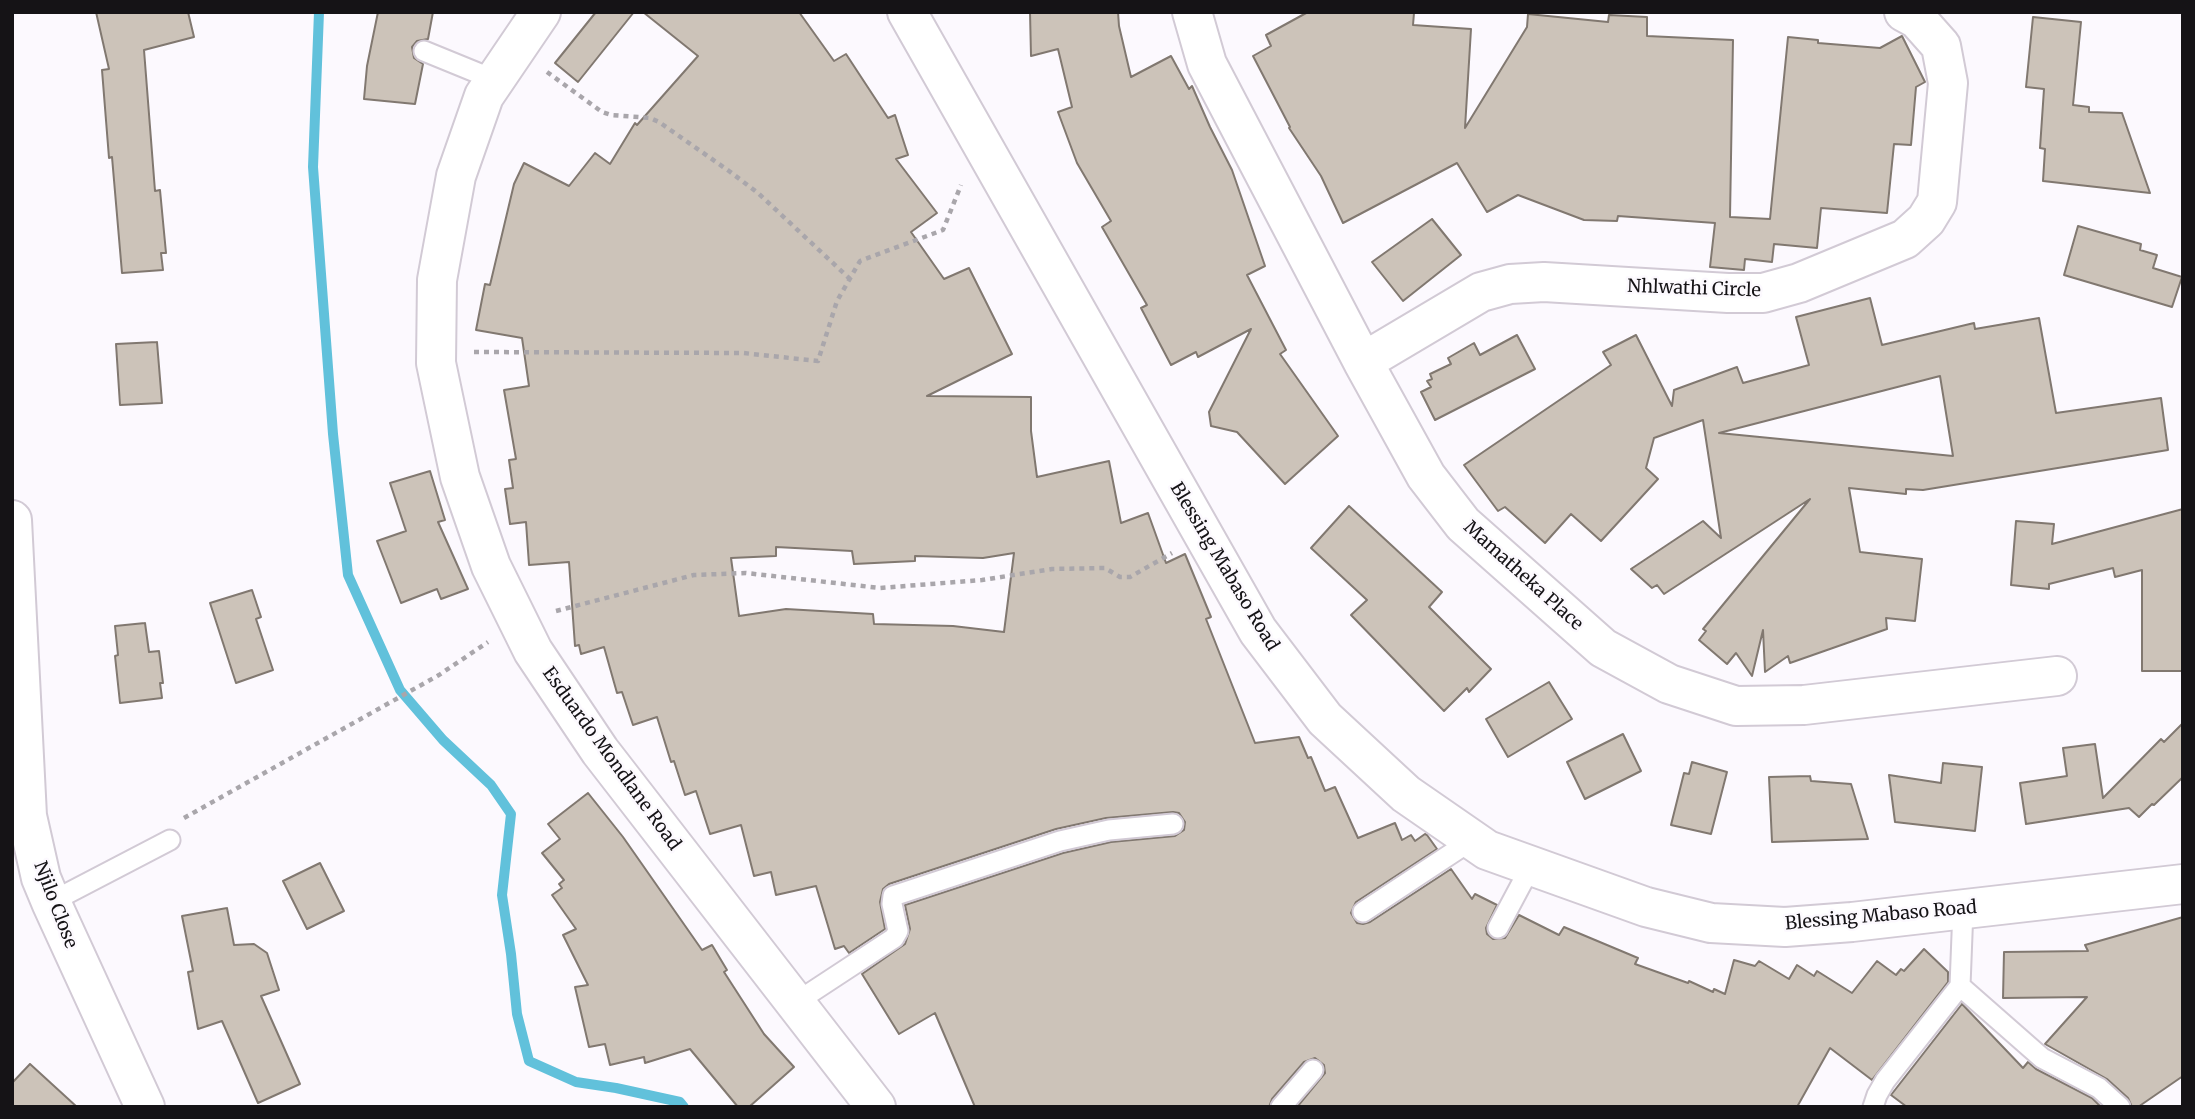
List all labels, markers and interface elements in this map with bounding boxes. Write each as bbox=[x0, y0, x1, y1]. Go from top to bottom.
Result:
street label: Nhlwathi Circle bbox=[1627, 276, 1761, 302]
street label: Blessing Mabaso Road bbox=[1165, 479, 1283, 655]
street label: Mamatheka Place bbox=[1459, 517, 1587, 635]
street label: Esduardo Mondlane Road bbox=[537, 663, 685, 855]
street label: Njilo Close bbox=[29, 859, 81, 951]
street label: Blessing Mabaso Road bbox=[1784, 897, 1978, 935]

